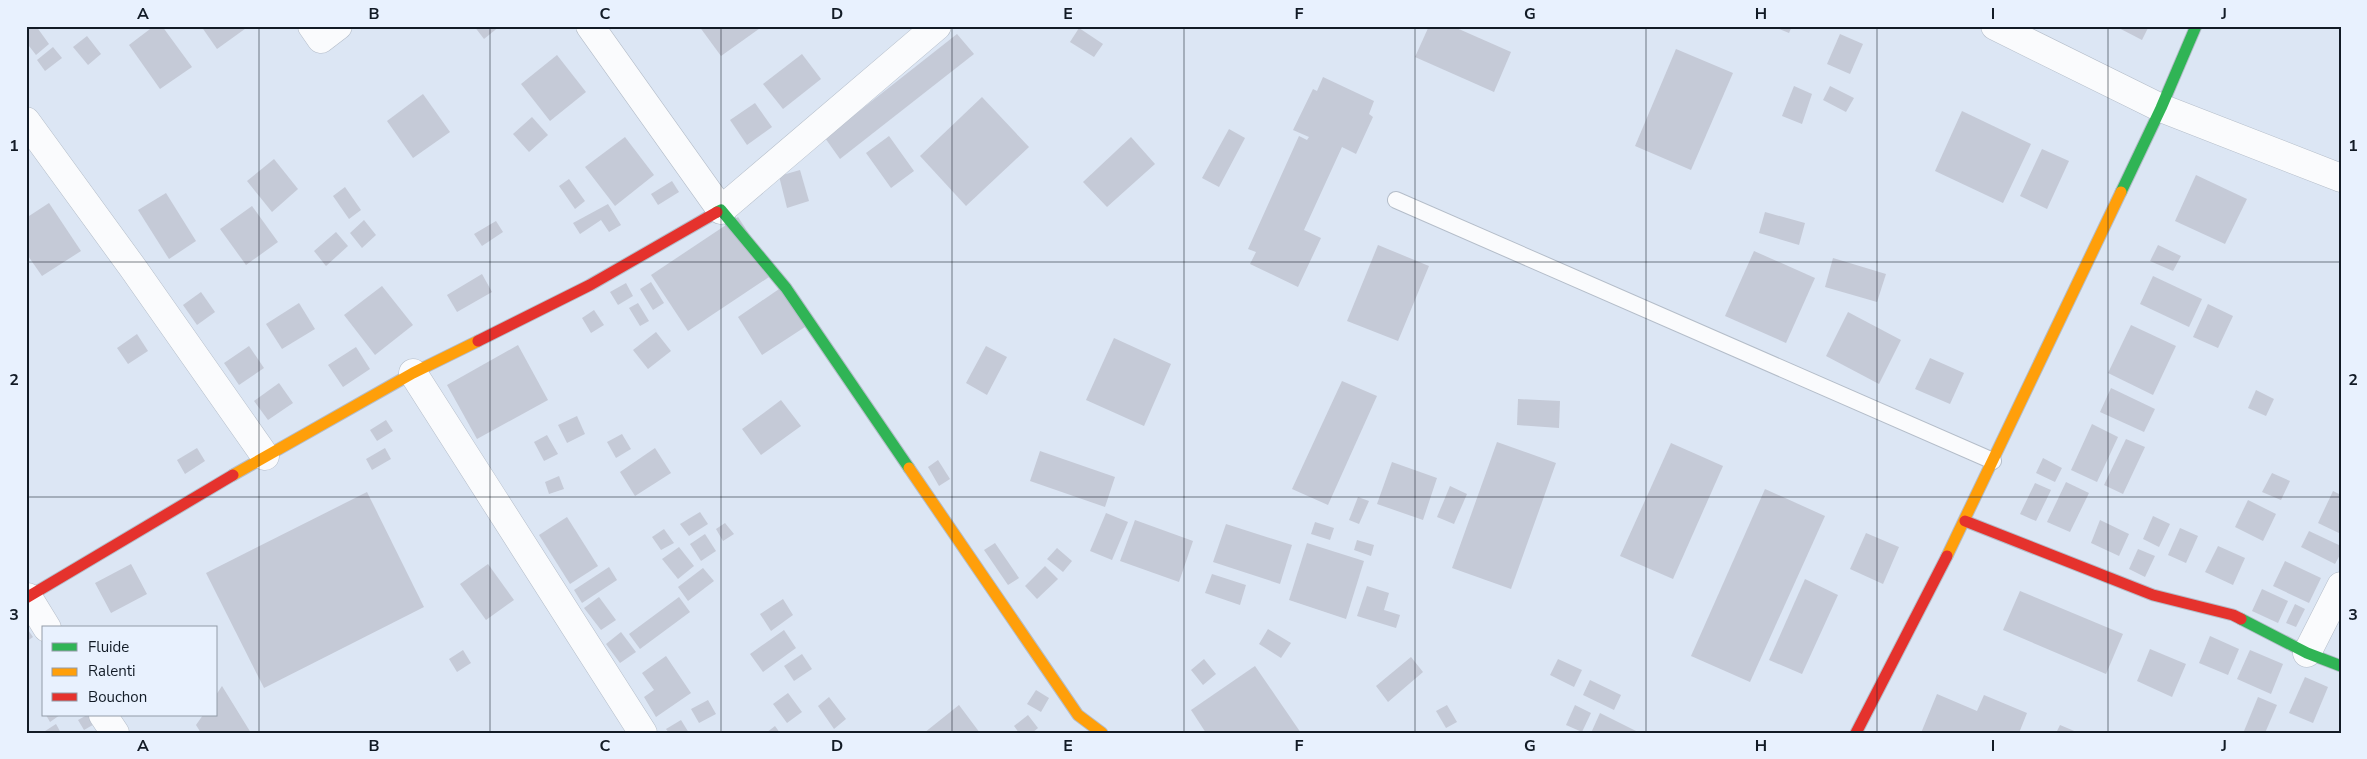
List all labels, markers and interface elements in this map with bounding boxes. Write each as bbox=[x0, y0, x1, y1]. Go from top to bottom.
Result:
text: A bbox=[137, 3, 149, 25]
text: B bbox=[368, 3, 380, 25]
text: C bbox=[600, 3, 611, 25]
text: D bbox=[831, 3, 843, 25]
text: E bbox=[1063, 3, 1073, 25]
text: F bbox=[1295, 3, 1304, 25]
text: G bbox=[1524, 3, 1536, 25]
text: H bbox=[1755, 3, 1767, 25]
text: I bbox=[1991, 3, 1995, 25]
text: J bbox=[2220, 3, 2227, 25]
text: 1 bbox=[9, 135, 19, 157]
text: 1 bbox=[2348, 135, 2358, 157]
text: 2 bbox=[9, 369, 19, 391]
text: 2 bbox=[2348, 369, 2358, 391]
text: 3 bbox=[9, 604, 19, 626]
text: 3 bbox=[2348, 604, 2358, 626]
legend bbox=[42, 626, 218, 716]
text: Fluide bbox=[88, 637, 129, 657]
text: Ralenti bbox=[88, 661, 136, 681]
text: Bouchon bbox=[88, 687, 147, 707]
text: A bbox=[137, 735, 149, 757]
text: B bbox=[368, 735, 380, 757]
text: C bbox=[600, 735, 611, 757]
text: D bbox=[831, 735, 843, 757]
text: E bbox=[1063, 735, 1073, 757]
text: F bbox=[1295, 735, 1304, 757]
text: G bbox=[1524, 735, 1536, 757]
text: H bbox=[1755, 735, 1767, 757]
text: I bbox=[1991, 735, 1995, 757]
text: J bbox=[2220, 735, 2227, 757]

